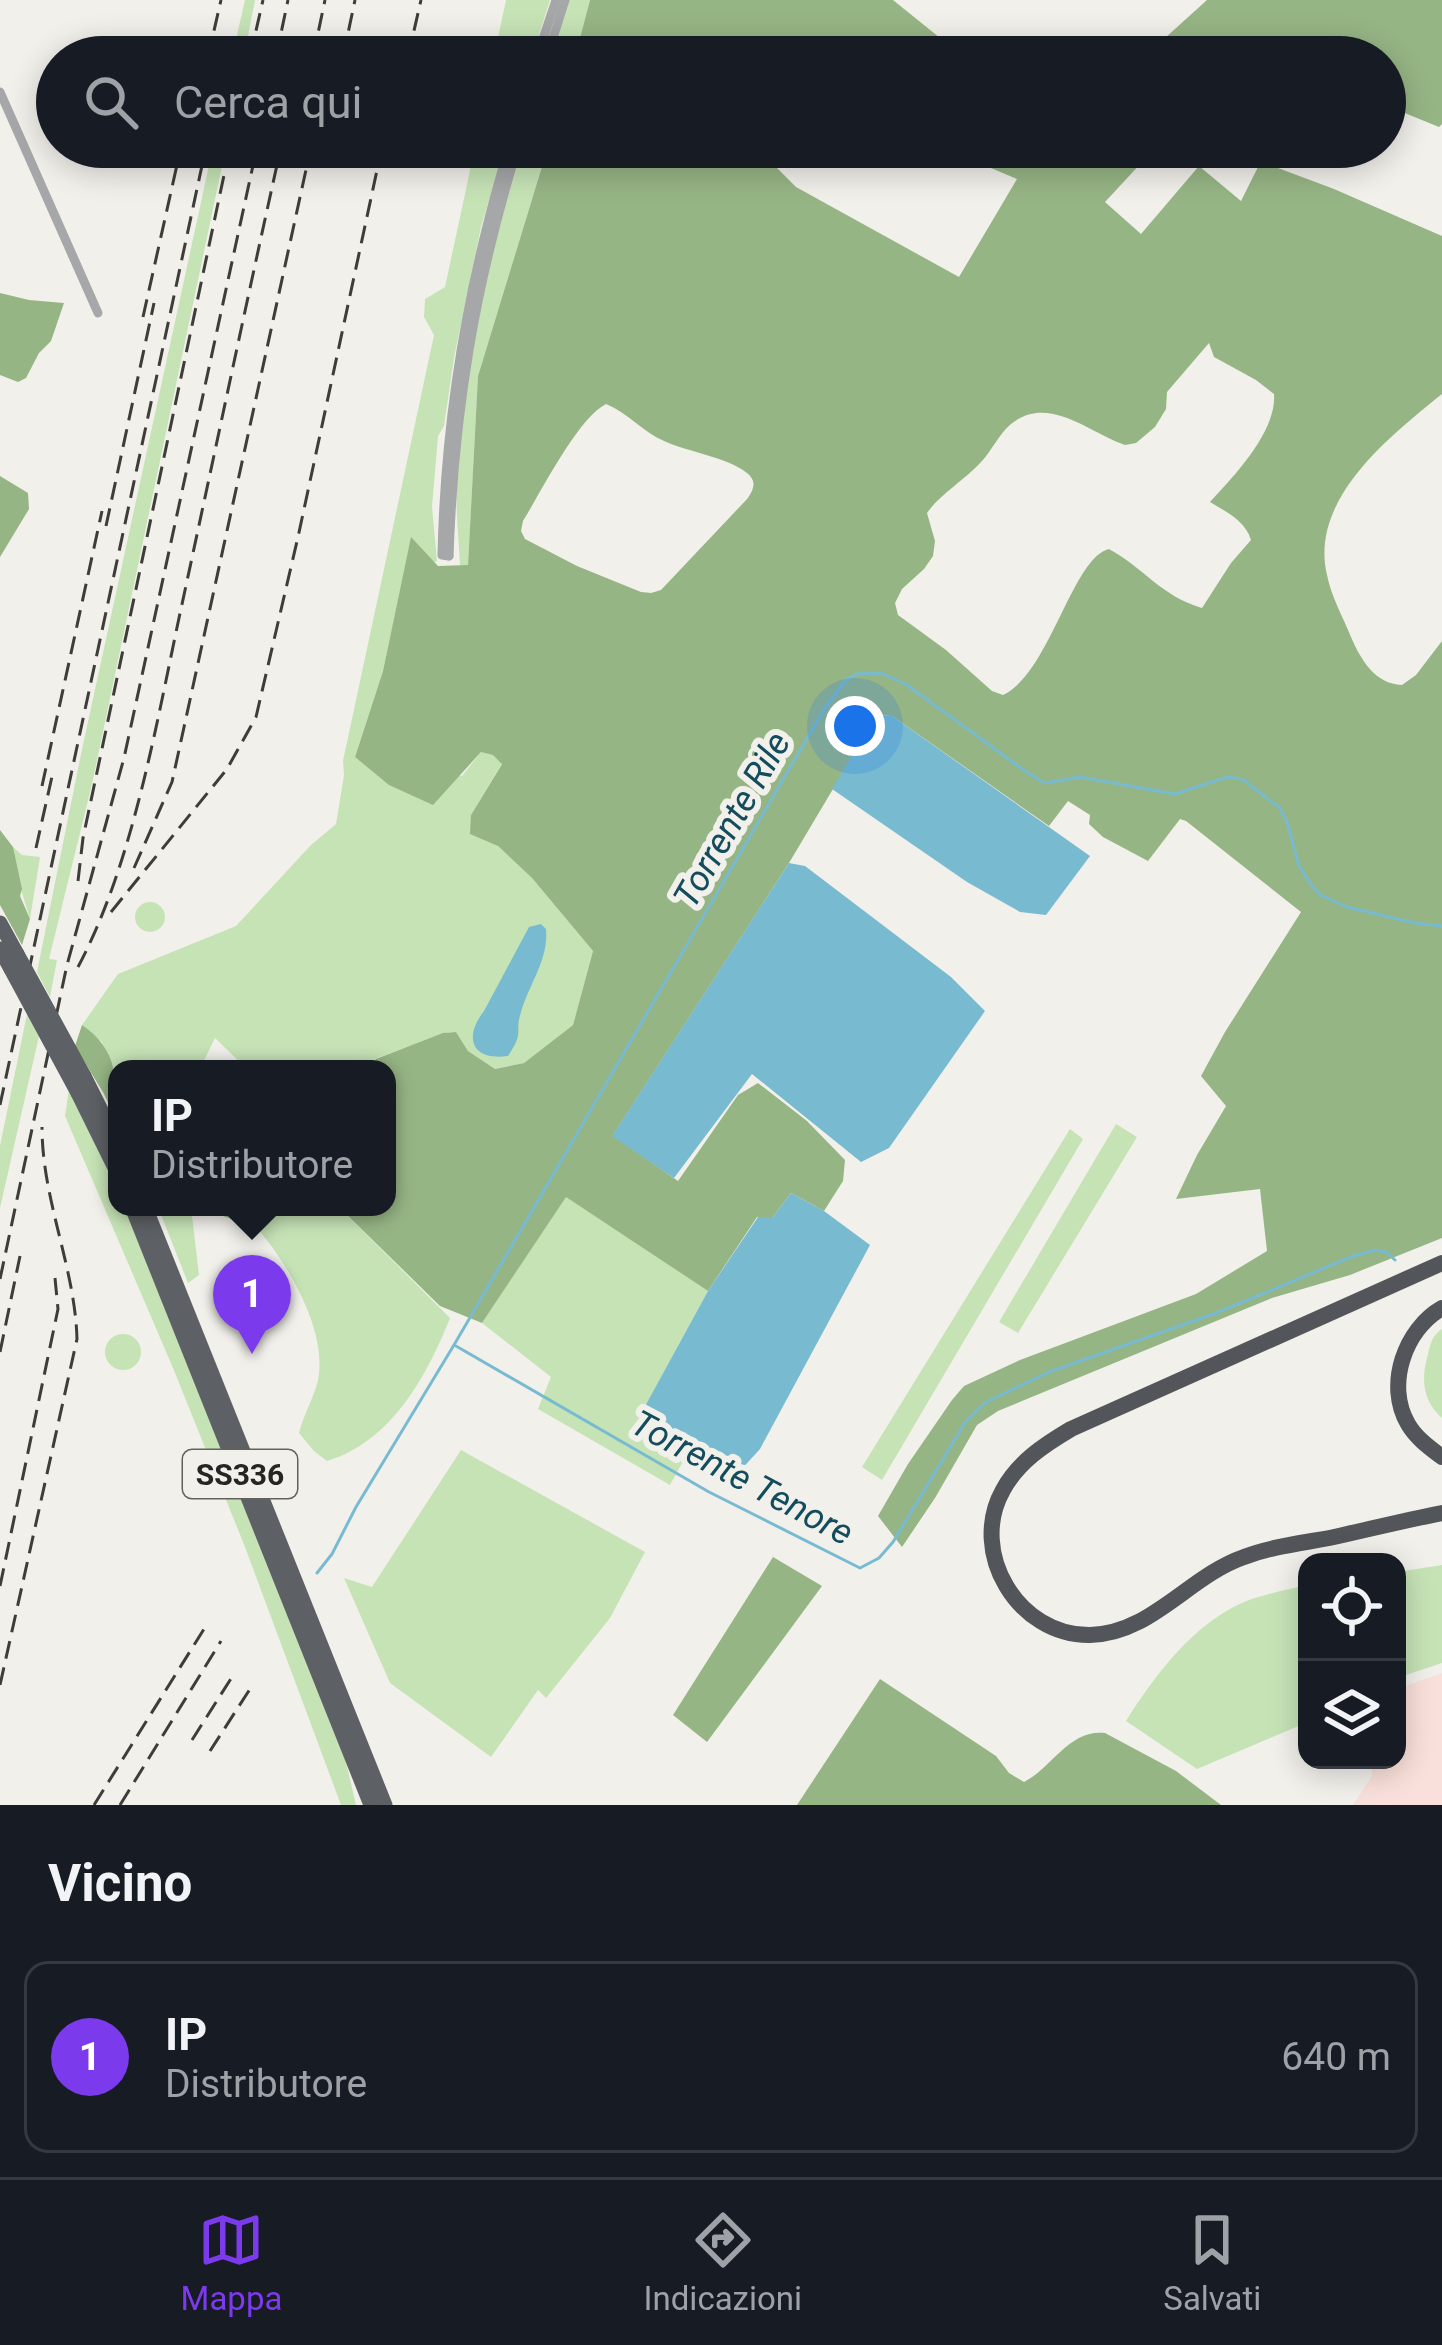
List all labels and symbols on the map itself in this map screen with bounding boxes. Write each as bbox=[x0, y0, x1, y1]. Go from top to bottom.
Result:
your location bbox=[825, 696, 885, 756]
water label: Torrente Rile bbox=[665, 725, 799, 915]
pin: 1 bbox=[213, 1255, 291, 1354]
water label: Torrente Tenore bbox=[624, 1402, 860, 1554]
road number: SS336 bbox=[183, 1450, 297, 1498]

